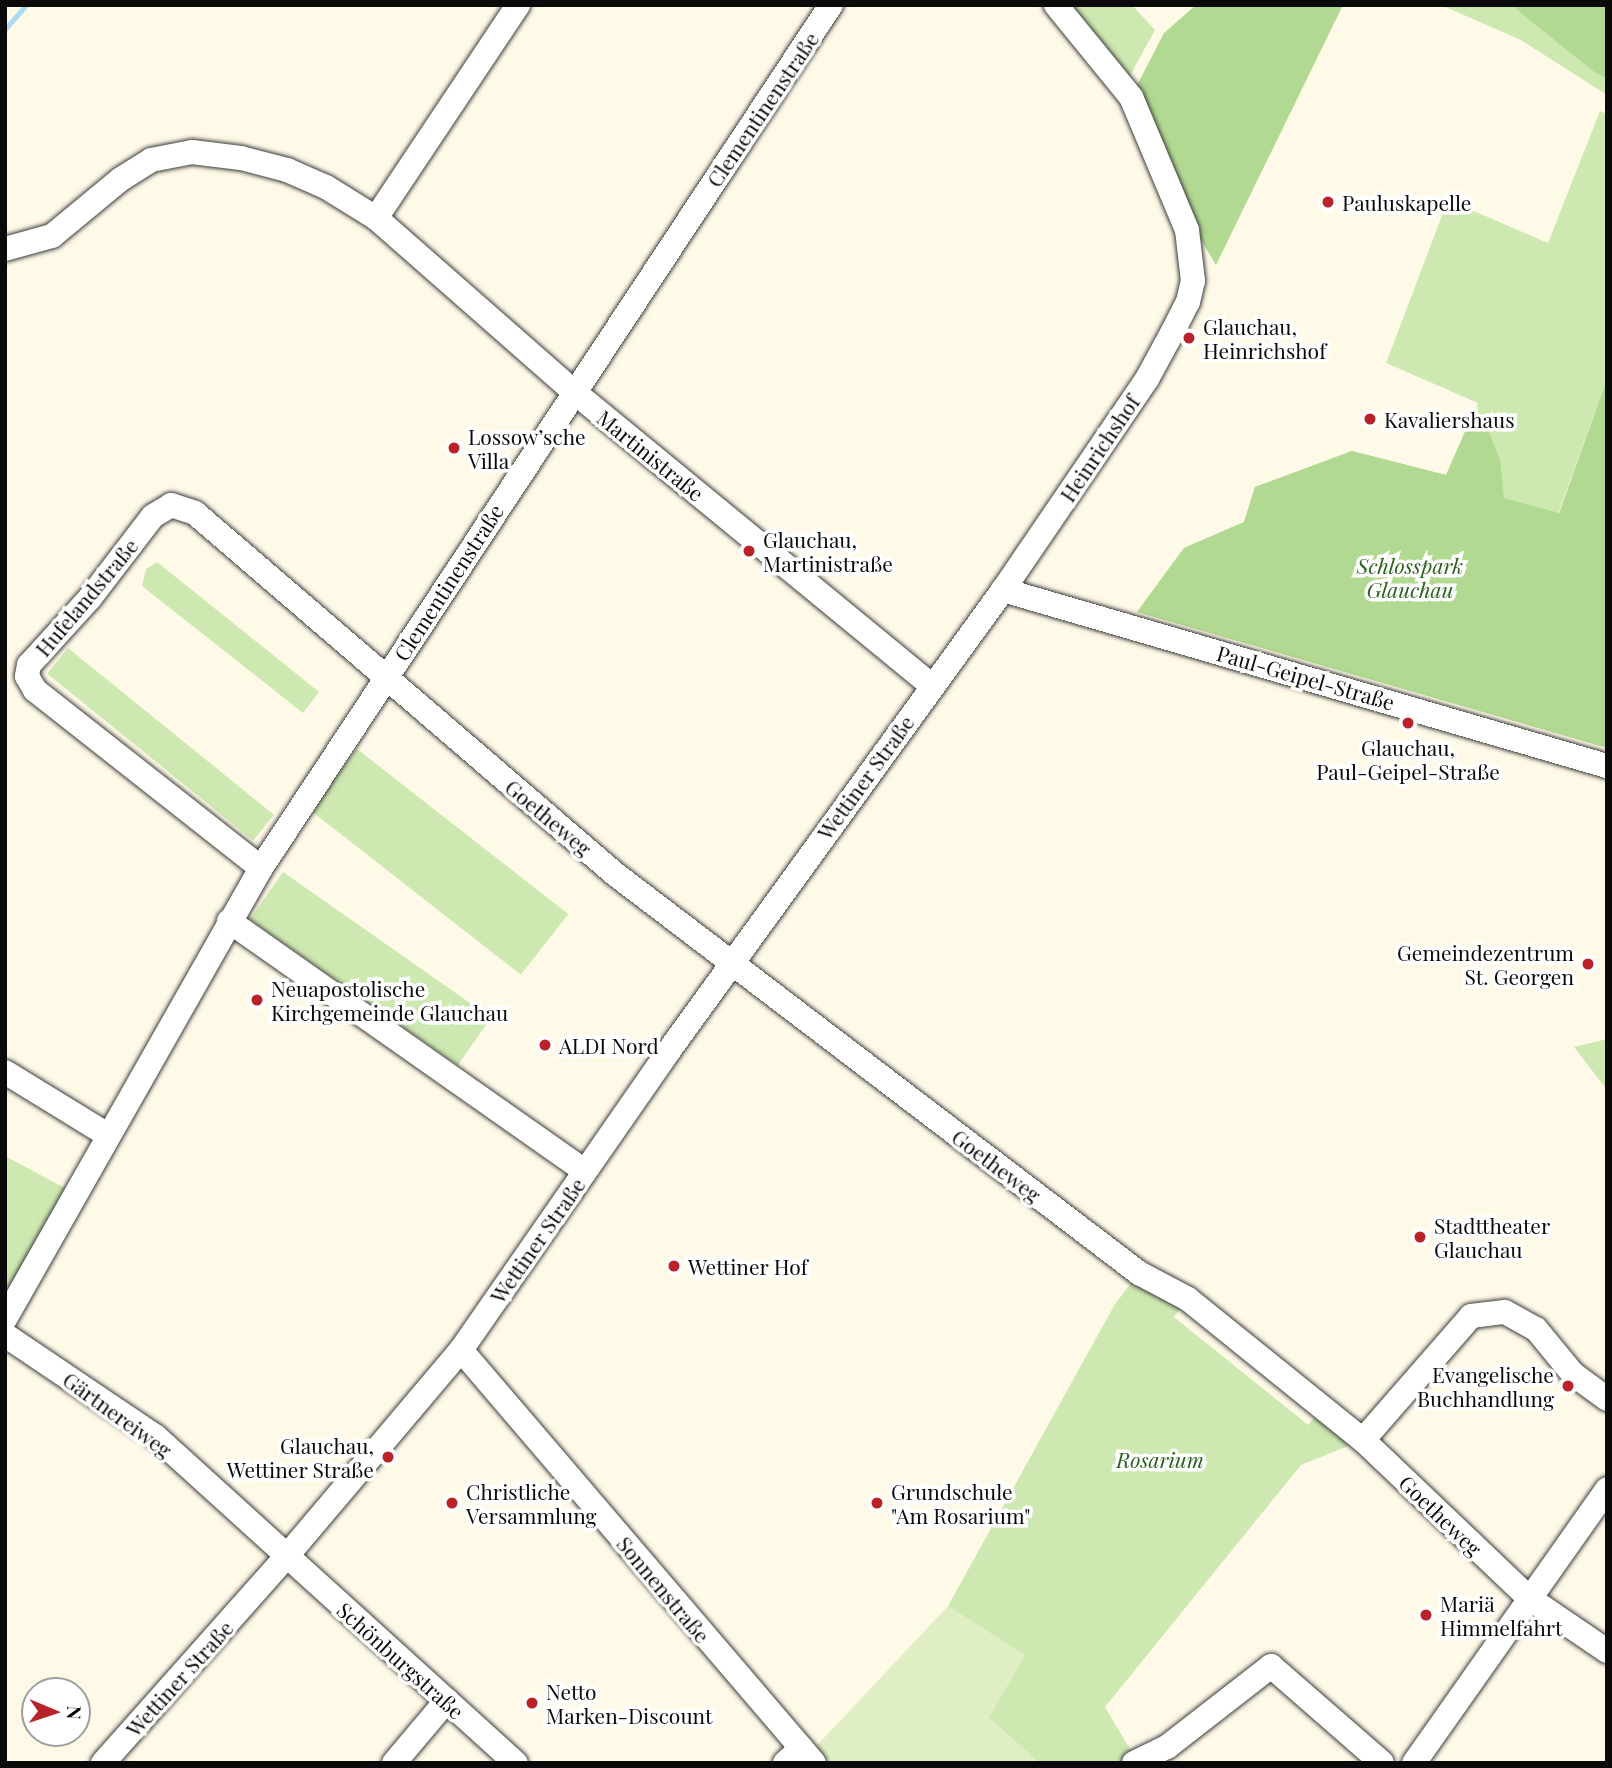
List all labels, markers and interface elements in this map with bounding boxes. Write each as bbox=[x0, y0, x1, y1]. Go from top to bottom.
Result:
street label: Clementinenstraße bbox=[701, 27, 823, 191]
place label: Pauluskapelle bbox=[1342, 189, 1471, 215]
marker: Pauluskapelle bbox=[1320, 194, 1336, 210]
place label: Glauchau, Heinrichshof bbox=[1203, 313, 1326, 363]
marker: Glauchau, Heinrichshof bbox=[1181, 330, 1197, 346]
street label: Heinrichshof bbox=[1054, 390, 1144, 506]
street label: Martinistraße bbox=[593, 404, 709, 506]
place label: Kavaliershaus bbox=[1384, 406, 1515, 432]
marker: Kavaliershaus bbox=[1362, 411, 1378, 427]
place label: Lossow’sche Villa bbox=[468, 423, 586, 473]
marker: Lossow’sche Villa bbox=[446, 440, 462, 456]
street label: Clementinenstraße bbox=[388, 499, 508, 665]
place label: Glauchau, Martinistraße bbox=[763, 526, 893, 576]
street label: Hufelandstraße bbox=[29, 533, 143, 661]
marker: Glauchau, Martinistraße bbox=[741, 543, 757, 559]
park label: Schlosspark Glauchau bbox=[1357, 552, 1463, 602]
street label: Paul-Geipel-Straße bbox=[1214, 640, 1398, 714]
street label: Wettiner Straße bbox=[811, 710, 919, 844]
marker: Glauchau, Paul-Geipel-Straße bbox=[1400, 715, 1416, 731]
place label: Glauchau, Paul-Geipel-Straße bbox=[1316, 734, 1500, 784]
street label: Goetheweg bbox=[501, 774, 597, 860]
place label: Gemeindezentrum St. Georgen bbox=[1397, 939, 1574, 989]
marker: Gemeindezentrum St. Georgen bbox=[1580, 956, 1596, 972]
place label: Neuapostolische Kirchgemeinde Glauchau bbox=[271, 975, 508, 1025]
marker: Neuapostolische Kirchgemeinde Glauchau bbox=[249, 992, 265, 1008]
place label: ALDI Nord bbox=[559, 1032, 659, 1058]
marker: ALDI Nord bbox=[537, 1037, 553, 1053]
street label: Goetheweg bbox=[948, 1123, 1046, 1207]
street label: Wettiner Straße bbox=[484, 1172, 590, 1308]
place label: Stadttheater Glauchau bbox=[1434, 1212, 1550, 1262]
marker: Stadttheater Glauchau bbox=[1412, 1229, 1428, 1245]
place label: Wettiner Hof bbox=[688, 1253, 808, 1279]
marker: Wettiner Hof bbox=[666, 1258, 682, 1274]
place label: Evangelische Buchhandlung bbox=[1417, 1361, 1554, 1411]
street label: Gärtnereiweg bbox=[59, 1366, 177, 1462]
marker: Evangelische Buchhandlung bbox=[1560, 1378, 1576, 1394]
place label: Glauchau, Wettiner Straße bbox=[226, 1432, 374, 1482]
park label: Rosarium bbox=[1116, 1446, 1204, 1472]
marker: Glauchau, Wettiner Straße bbox=[380, 1449, 396, 1465]
street label: Goetheweg bbox=[1395, 1469, 1487, 1561]
place label: Christliche Versammlung bbox=[466, 1478, 597, 1528]
place label: Grundschule "Am Rosarium" bbox=[891, 1478, 1030, 1528]
marker: Christliche Versammlung bbox=[444, 1495, 460, 1511]
marker: Grundschule "Am Rosarium" bbox=[869, 1495, 885, 1511]
street label: Sonnenstraße bbox=[612, 1531, 716, 1647]
place label: Mariä Himmelfahrt bbox=[1440, 1590, 1563, 1640]
street label: Schönburgstraße bbox=[332, 1597, 470, 1723]
marker: Mariä Himmelfahrt bbox=[1418, 1607, 1434, 1623]
street label: Wettiner Straße bbox=[120, 1615, 238, 1741]
north arrow bbox=[21, 1677, 91, 1747]
place label: Netto Marken-Discount bbox=[546, 1678, 713, 1728]
marker: Netto Marken-Discount bbox=[524, 1695, 540, 1711]
text: N bbox=[62, 1705, 88, 1720]

